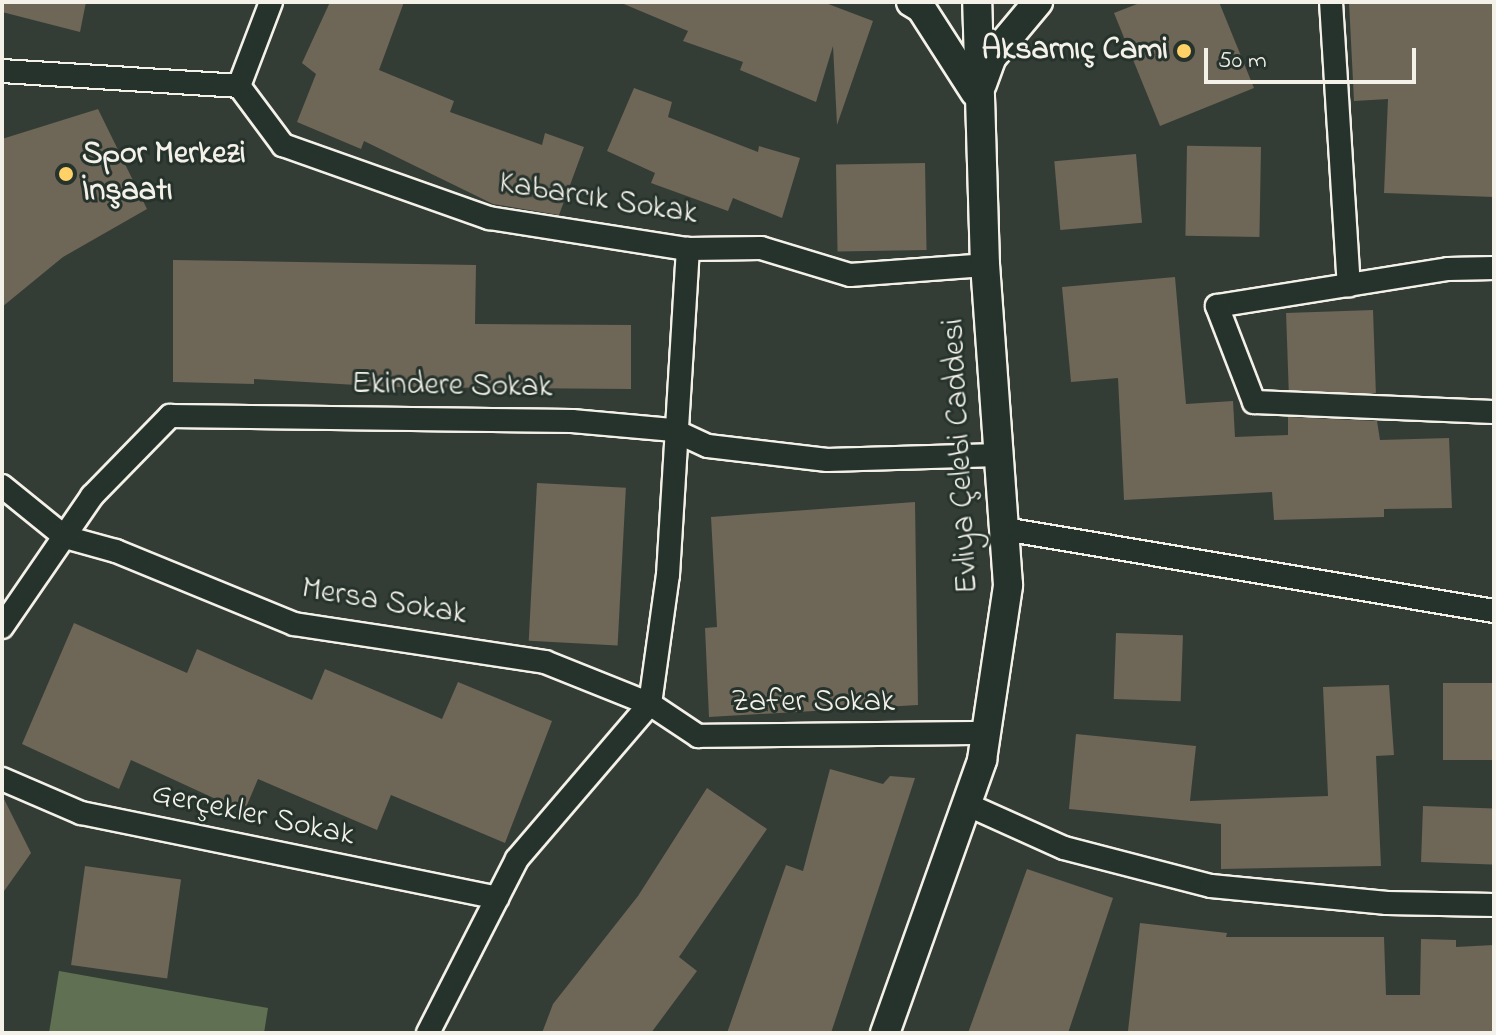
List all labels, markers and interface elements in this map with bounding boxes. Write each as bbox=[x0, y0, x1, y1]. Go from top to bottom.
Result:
place label: Aksarnıç Cami bbox=[982, 32, 1168, 70]
scale bar bbox=[1208, 32, 1420, 82]
marker: Aksarnıç Cami bbox=[1175, 42, 1193, 60]
text: 50 m bbox=[1218, 44, 1267, 79]
place label: Spor Merkezi İnşaatı bbox=[82, 137, 246, 212]
marker: Spor Merkezi İnşaatı bbox=[57, 165, 75, 183]
street label: Kabarcık Sokak bbox=[496, 165, 700, 235]
street label: Evliya Çelebi Caddesi bbox=[936, 317, 988, 595]
street label: Ekindere Sokak bbox=[351, 366, 553, 408]
street label: Mersa Sokak bbox=[299, 571, 469, 635]
street label: Zafer Sokak bbox=[731, 684, 895, 722]
street label: Gerçekler Sokak bbox=[148, 776, 358, 856]

